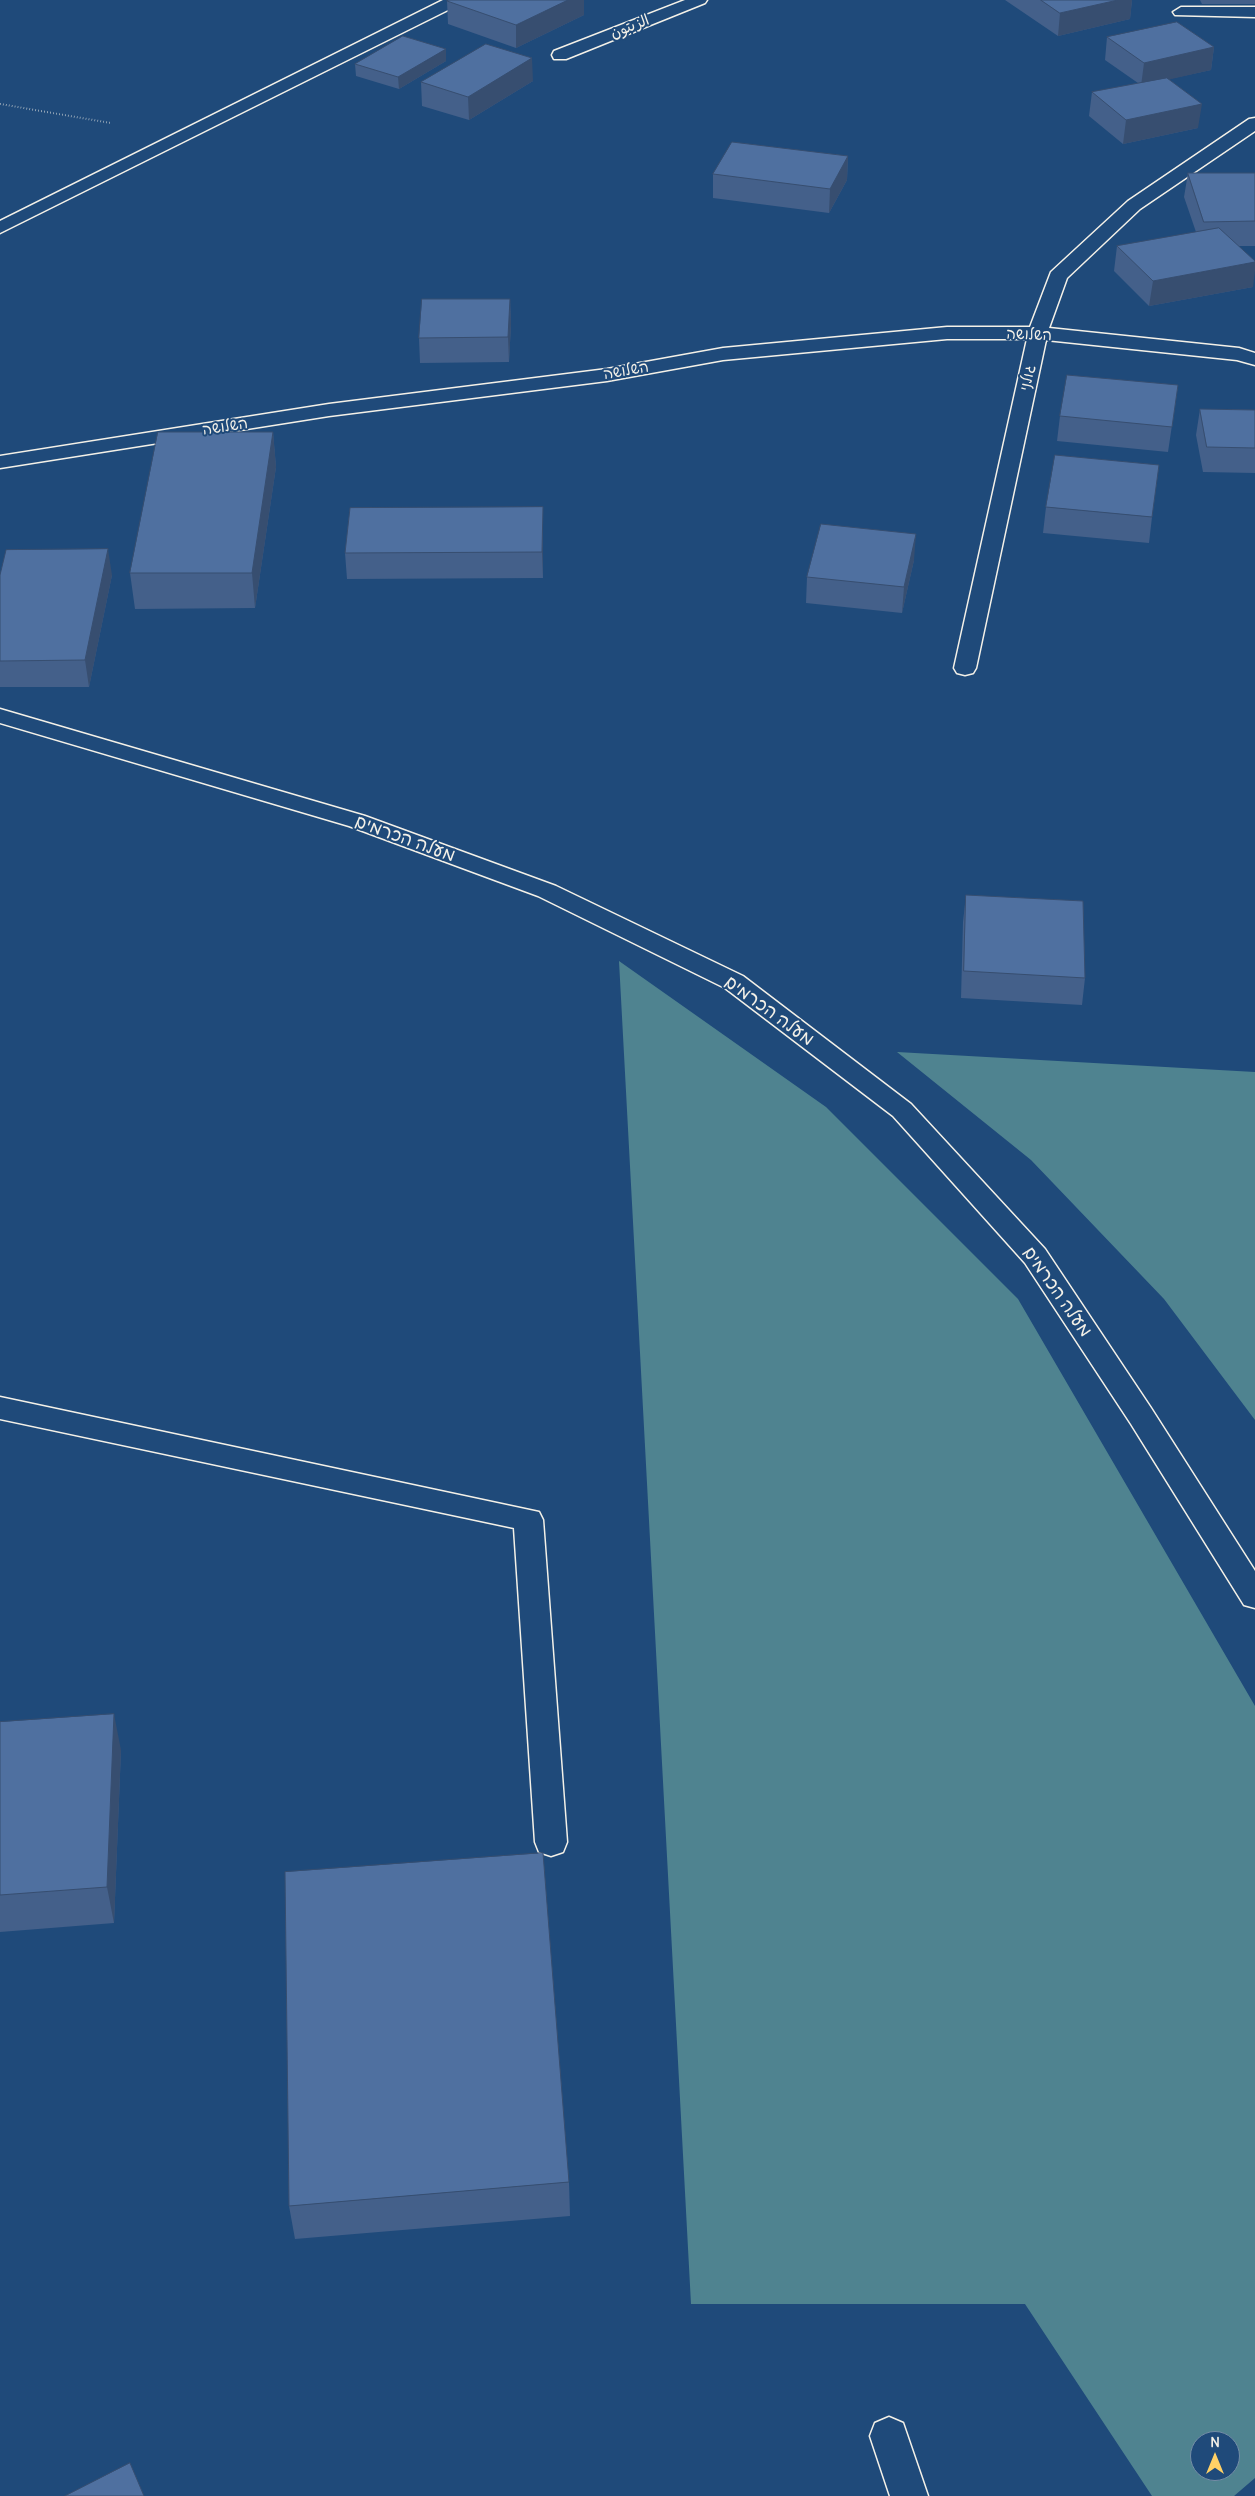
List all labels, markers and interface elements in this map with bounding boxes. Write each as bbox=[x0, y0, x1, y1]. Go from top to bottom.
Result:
street label: الزيتون bbox=[608, 11, 652, 43]
street label: השלושה bbox=[1006, 325, 1052, 345]
street label: השלושה bbox=[602, 358, 650, 384]
street label: גולני bbox=[1016, 363, 1040, 393]
street label: השלושה bbox=[201, 415, 249, 439]
street label: מעלה הכרמים bbox=[352, 811, 458, 867]
street label: מעלה הכרמים bbox=[720, 971, 818, 1051]
street label: מעלה הכרמים bbox=[1018, 1243, 1096, 1341]
north arrow bbox=[1190, 2431, 1240, 2481]
text: N bbox=[1210, 2433, 1220, 2451]

